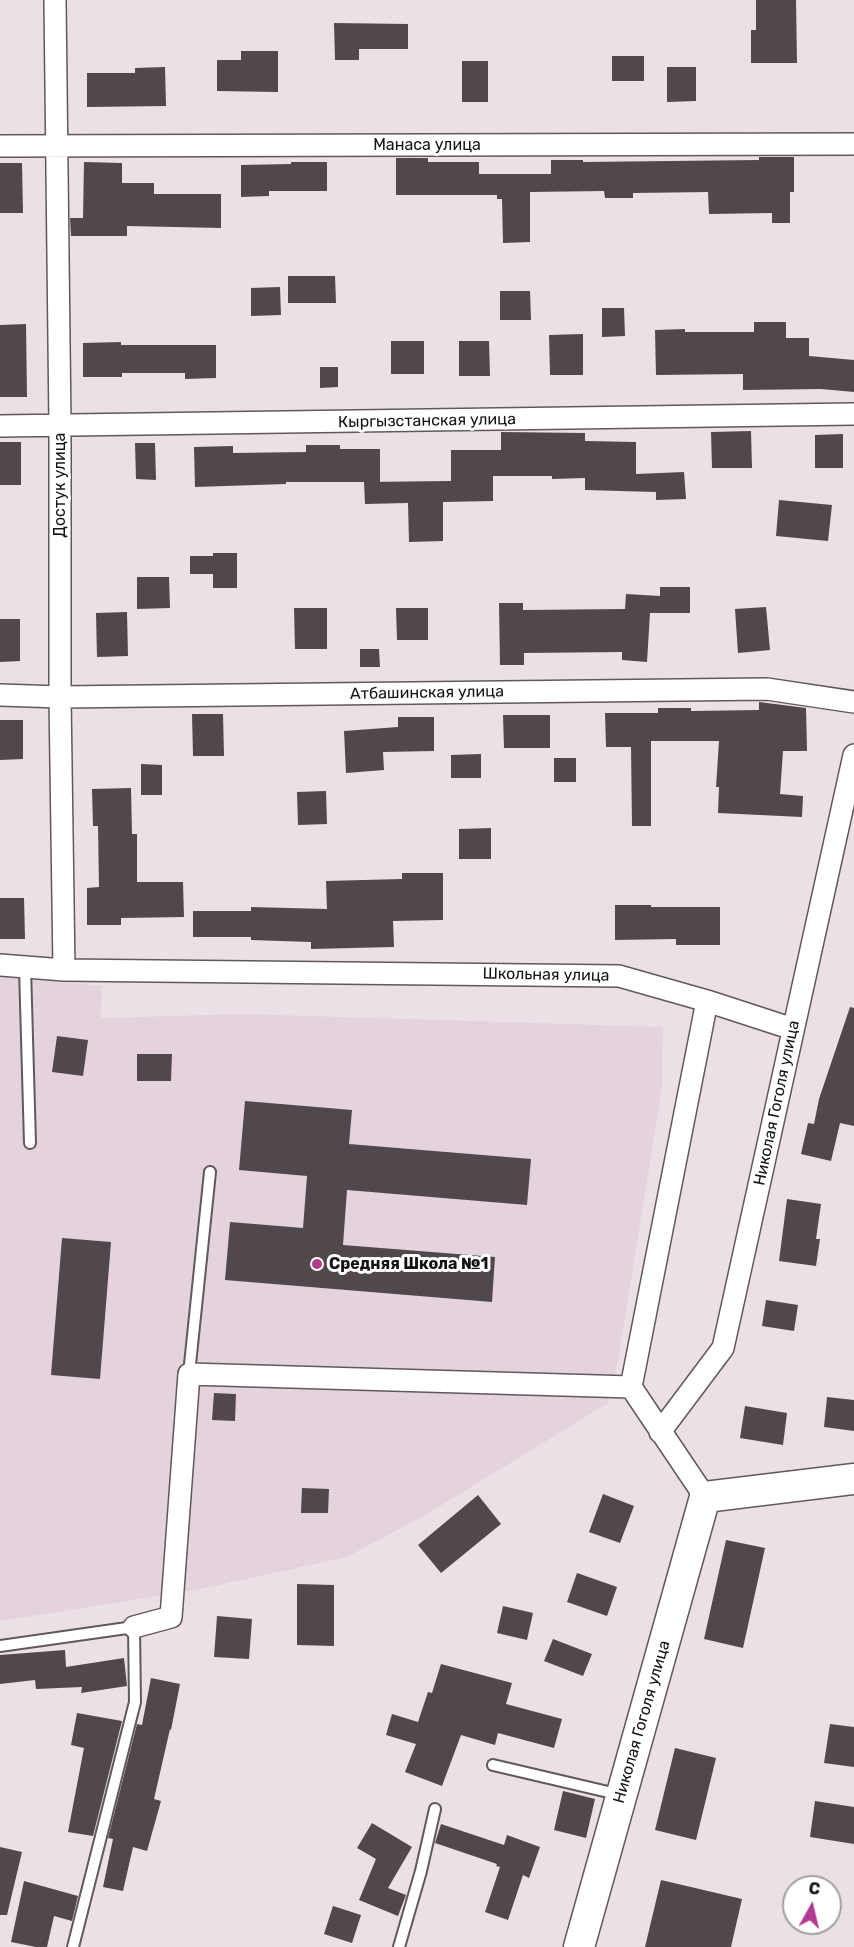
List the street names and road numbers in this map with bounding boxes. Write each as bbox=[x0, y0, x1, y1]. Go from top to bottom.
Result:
street label: Манаса улица bbox=[373, 135, 481, 155]
street label: Кыргызстанская улица bbox=[338, 410, 516, 432]
street label: Достук улица bbox=[50, 433, 70, 537]
street label: Атбашинская улица bbox=[350, 682, 504, 704]
street label: Школьная улица bbox=[482, 964, 610, 986]
street label: Николая Гоголя улица bbox=[750, 1019, 804, 1187]
street label: Николая Гоголя улица bbox=[610, 1638, 674, 1806]

